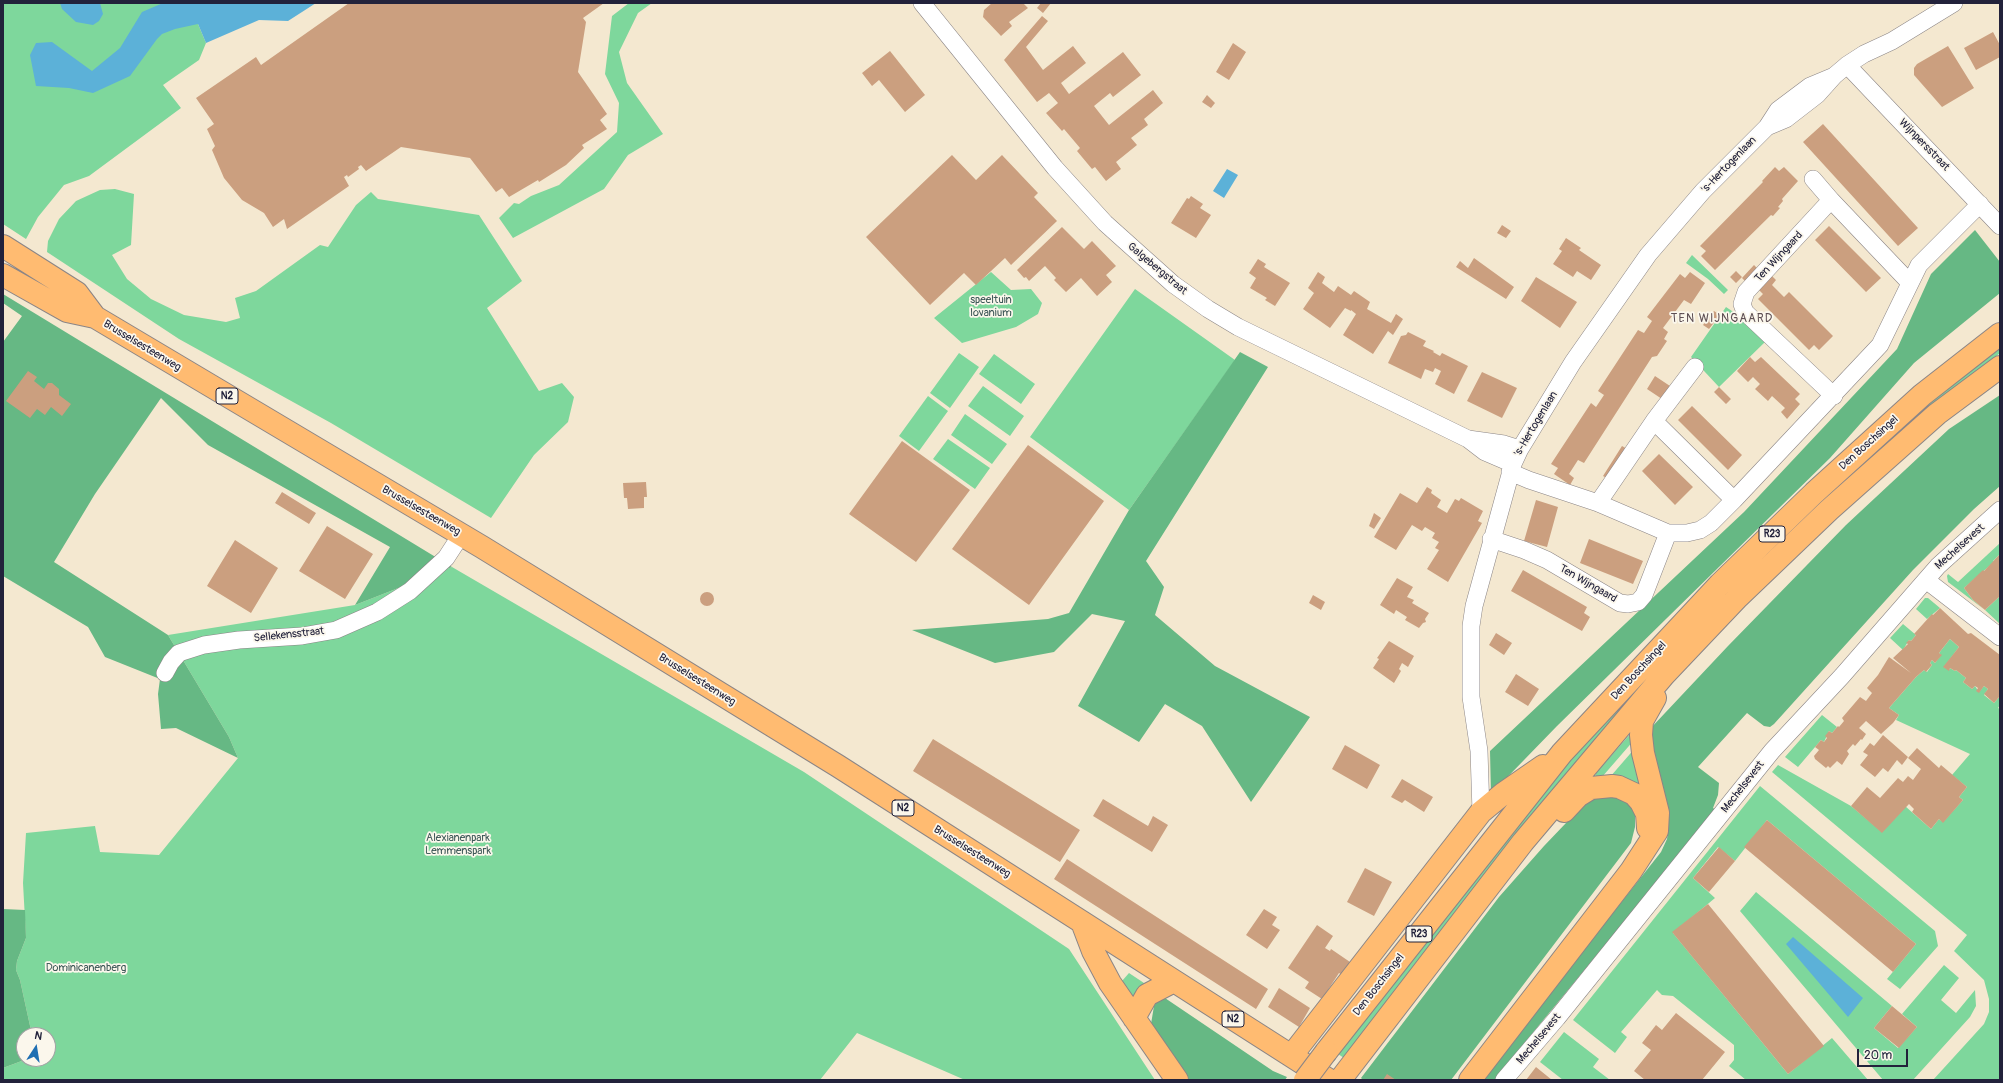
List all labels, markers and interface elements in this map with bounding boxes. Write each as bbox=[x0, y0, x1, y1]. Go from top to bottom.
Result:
street label: Wijnpersstraat bbox=[1896, 116, 1952, 174]
street label: 's-Hertogenlaan bbox=[1699, 134, 1759, 196]
street label: Ten Wijngaard bbox=[1752, 229, 1806, 285]
street label: Galgebergstraat bbox=[1124, 240, 1190, 298]
park label: speeltuin lovanium bbox=[970, 293, 1012, 319]
district label: TEN WIJNGAARD bbox=[1671, 312, 1773, 326]
street label: Brusselsesteenweg bbox=[101, 318, 183, 374]
road number: N2 bbox=[216, 388, 238, 404]
street label: 's-Hertogenlaan bbox=[1511, 389, 1561, 459]
street label: Den Boschsingel bbox=[1837, 413, 1901, 473]
street label: Brusselsesteenweg bbox=[379, 483, 463, 539]
street label: Mechelsevest bbox=[1932, 521, 1988, 573]
road number: R23 bbox=[1759, 526, 1785, 542]
street label: Ten Wijngaard bbox=[1557, 562, 1619, 606]
street label: Sellekensstraat bbox=[253, 625, 325, 645]
street label: Den Boschsingel bbox=[1609, 639, 1669, 703]
street label: Brusselsesteenweg bbox=[656, 651, 738, 709]
street label: Mechelsevest bbox=[1719, 758, 1767, 816]
road number: N2 bbox=[892, 800, 914, 816]
street label: Brusselsesteenweg bbox=[931, 823, 1013, 881]
park label: Alexianenpark Lemmenspark bbox=[425, 831, 491, 857]
road number: R23 bbox=[1406, 926, 1432, 942]
street label: Den Boschsingel bbox=[1351, 951, 1407, 1019]
park label: Dominicanenberg bbox=[46, 961, 126, 975]
road number: N2 bbox=[1222, 1011, 1244, 1027]
street label: Mechelsevest bbox=[1514, 1011, 1564, 1067]
north arrow bbox=[16, 1027, 56, 1067]
text: N bbox=[33, 1029, 43, 1043]
scale bar bbox=[1859, 1041, 1910, 1067]
text: 20 m bbox=[1864, 1048, 1892, 1063]

